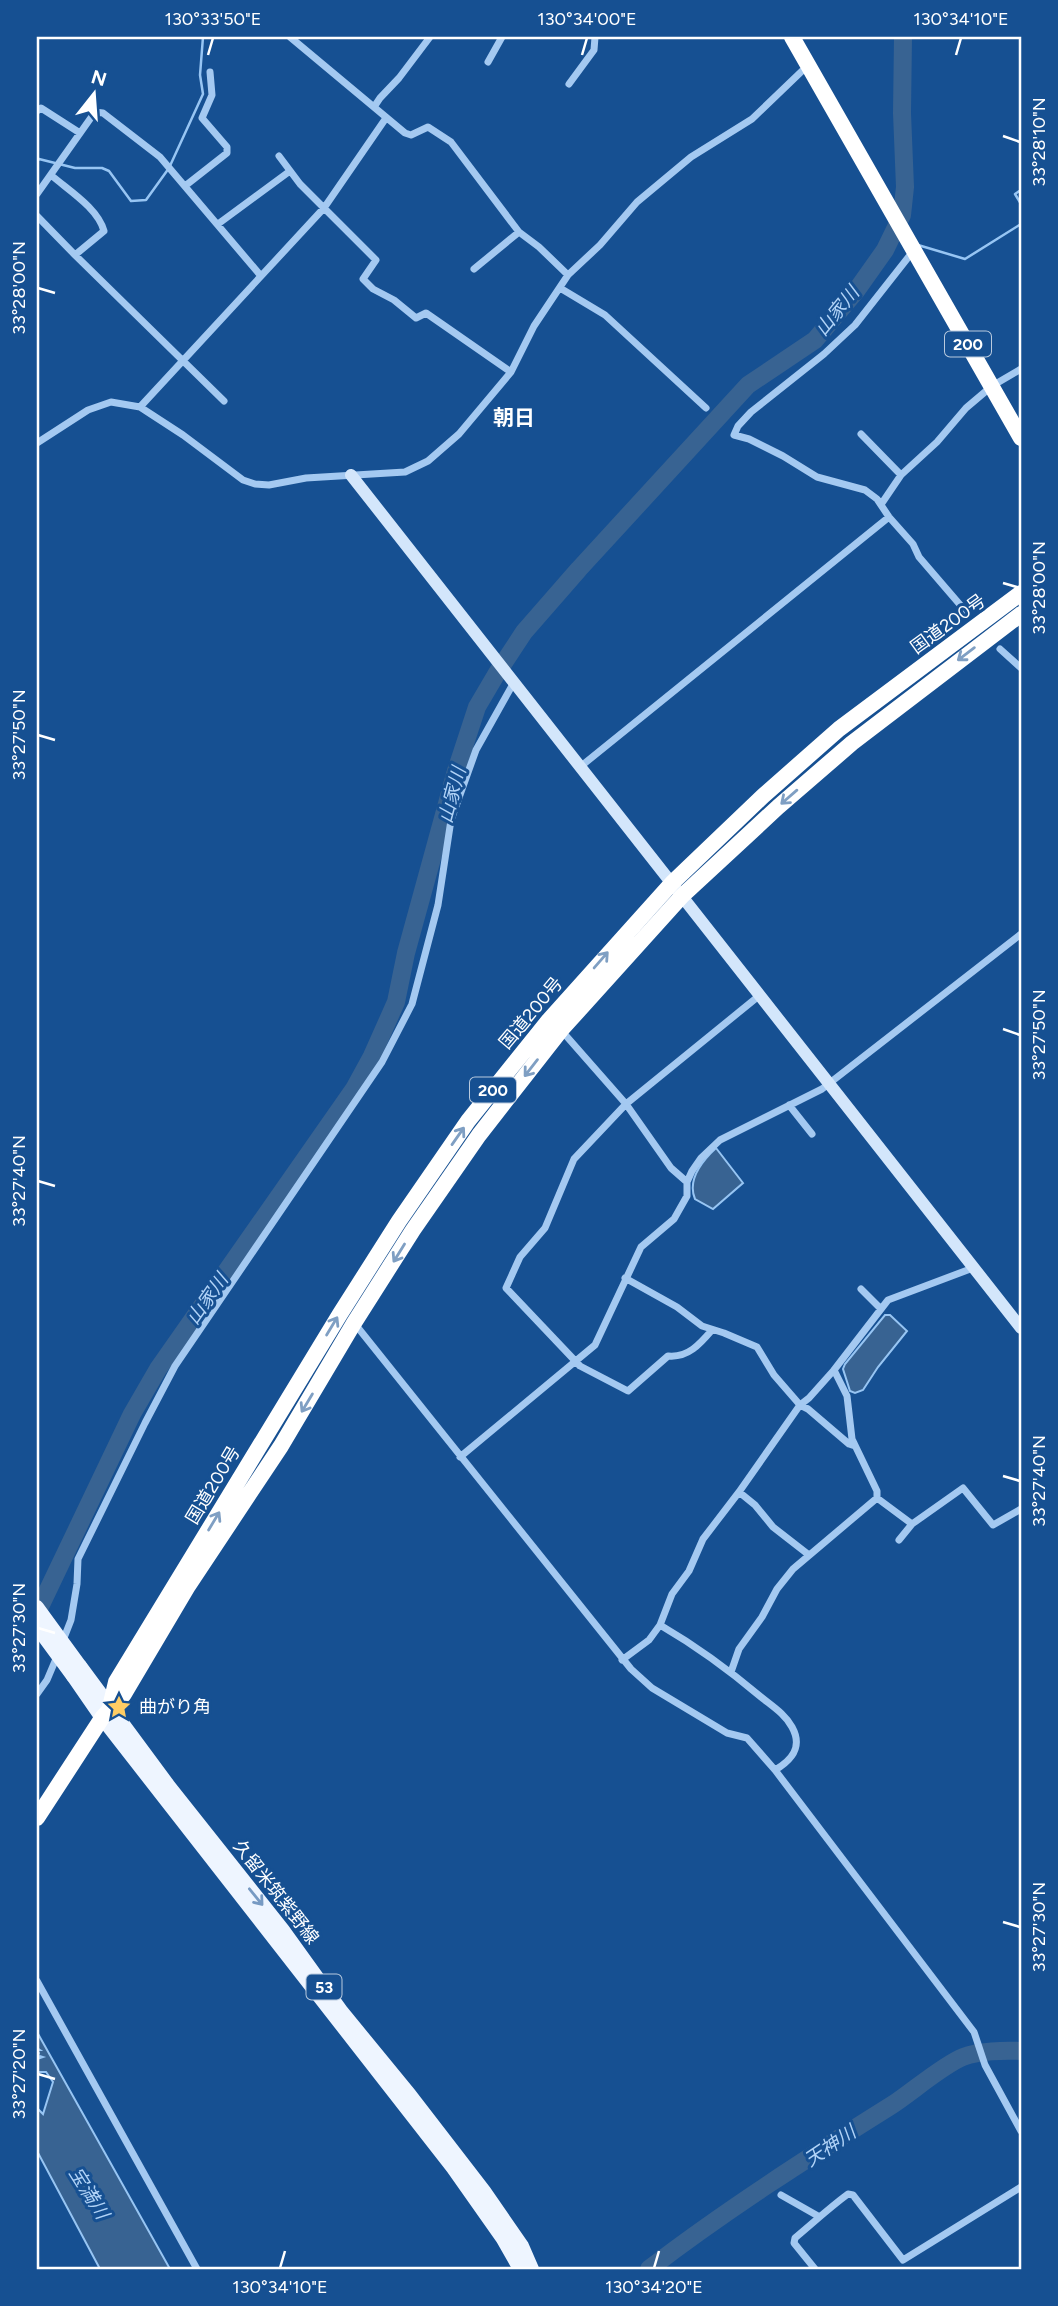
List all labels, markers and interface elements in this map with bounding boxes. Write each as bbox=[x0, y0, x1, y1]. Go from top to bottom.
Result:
text: 130°33'50"E bbox=[165, 8, 261, 30]
text: 130°34'00"E bbox=[537, 8, 637, 30]
text: 130°34'10"E bbox=[913, 8, 1009, 30]
north arrow bbox=[60, 60, 130, 130]
text: N bbox=[88, 65, 109, 91]
text: 33°28'10"N bbox=[1028, 97, 1050, 187]
text: 33°28'00"N bbox=[8, 241, 30, 335]
water label: 山家川 bbox=[810, 280, 865, 340]
road number: 200 bbox=[945, 332, 991, 356]
district label: 朝日 bbox=[493, 405, 535, 430]
text: 33°28'00"N bbox=[1028, 541, 1050, 635]
street label: 国道200号 bbox=[906, 589, 990, 659]
one-way arrow bbox=[957, 647, 976, 662]
text: 33°27'50"N bbox=[8, 689, 30, 781]
water label: 山家川 bbox=[434, 763, 471, 826]
one-way arrow bbox=[781, 789, 799, 805]
one-way arrow bbox=[593, 951, 609, 969]
street label: 国道200号 bbox=[495, 973, 567, 1053]
text: 33°27'50"N bbox=[1028, 989, 1050, 1081]
one-way arrow bbox=[523, 1058, 539, 1076]
road number: 200 bbox=[470, 1078, 516, 1102]
one-way arrow bbox=[451, 1127, 465, 1146]
text: 33°27'40"N bbox=[8, 1135, 30, 1227]
one-way arrow bbox=[391, 1242, 405, 1262]
water label: 山家川 bbox=[181, 1267, 234, 1329]
one-way arrow bbox=[326, 1317, 340, 1337]
one-way arrow bbox=[299, 1392, 313, 1412]
text: 33°27'40"N bbox=[1028, 1435, 1050, 1527]
street label: 国道200号 bbox=[181, 1442, 245, 1528]
one-way arrow bbox=[208, 1511, 222, 1531]
text: 33°27'30"N bbox=[8, 1583, 30, 1673]
place icon: 曲がり角 bbox=[105, 1693, 133, 1721]
place label: 曲がり角 bbox=[139, 1696, 211, 1718]
street label: 久留米筑紫野線 bbox=[229, 1836, 323, 1948]
text: 33°27'30"N bbox=[1028, 1882, 1050, 1972]
one-way arrow bbox=[248, 1888, 264, 1906]
road number: 53 bbox=[306, 1974, 342, 1999]
text: 33°27'20"N bbox=[8, 2029, 30, 2119]
water label: 天神川 bbox=[800, 2119, 862, 2171]
water label: 宝満川 bbox=[64, 2163, 115, 2225]
text: 130°34'10"E bbox=[232, 2276, 328, 2298]
text: 130°34'20"E bbox=[605, 2276, 703, 2298]

